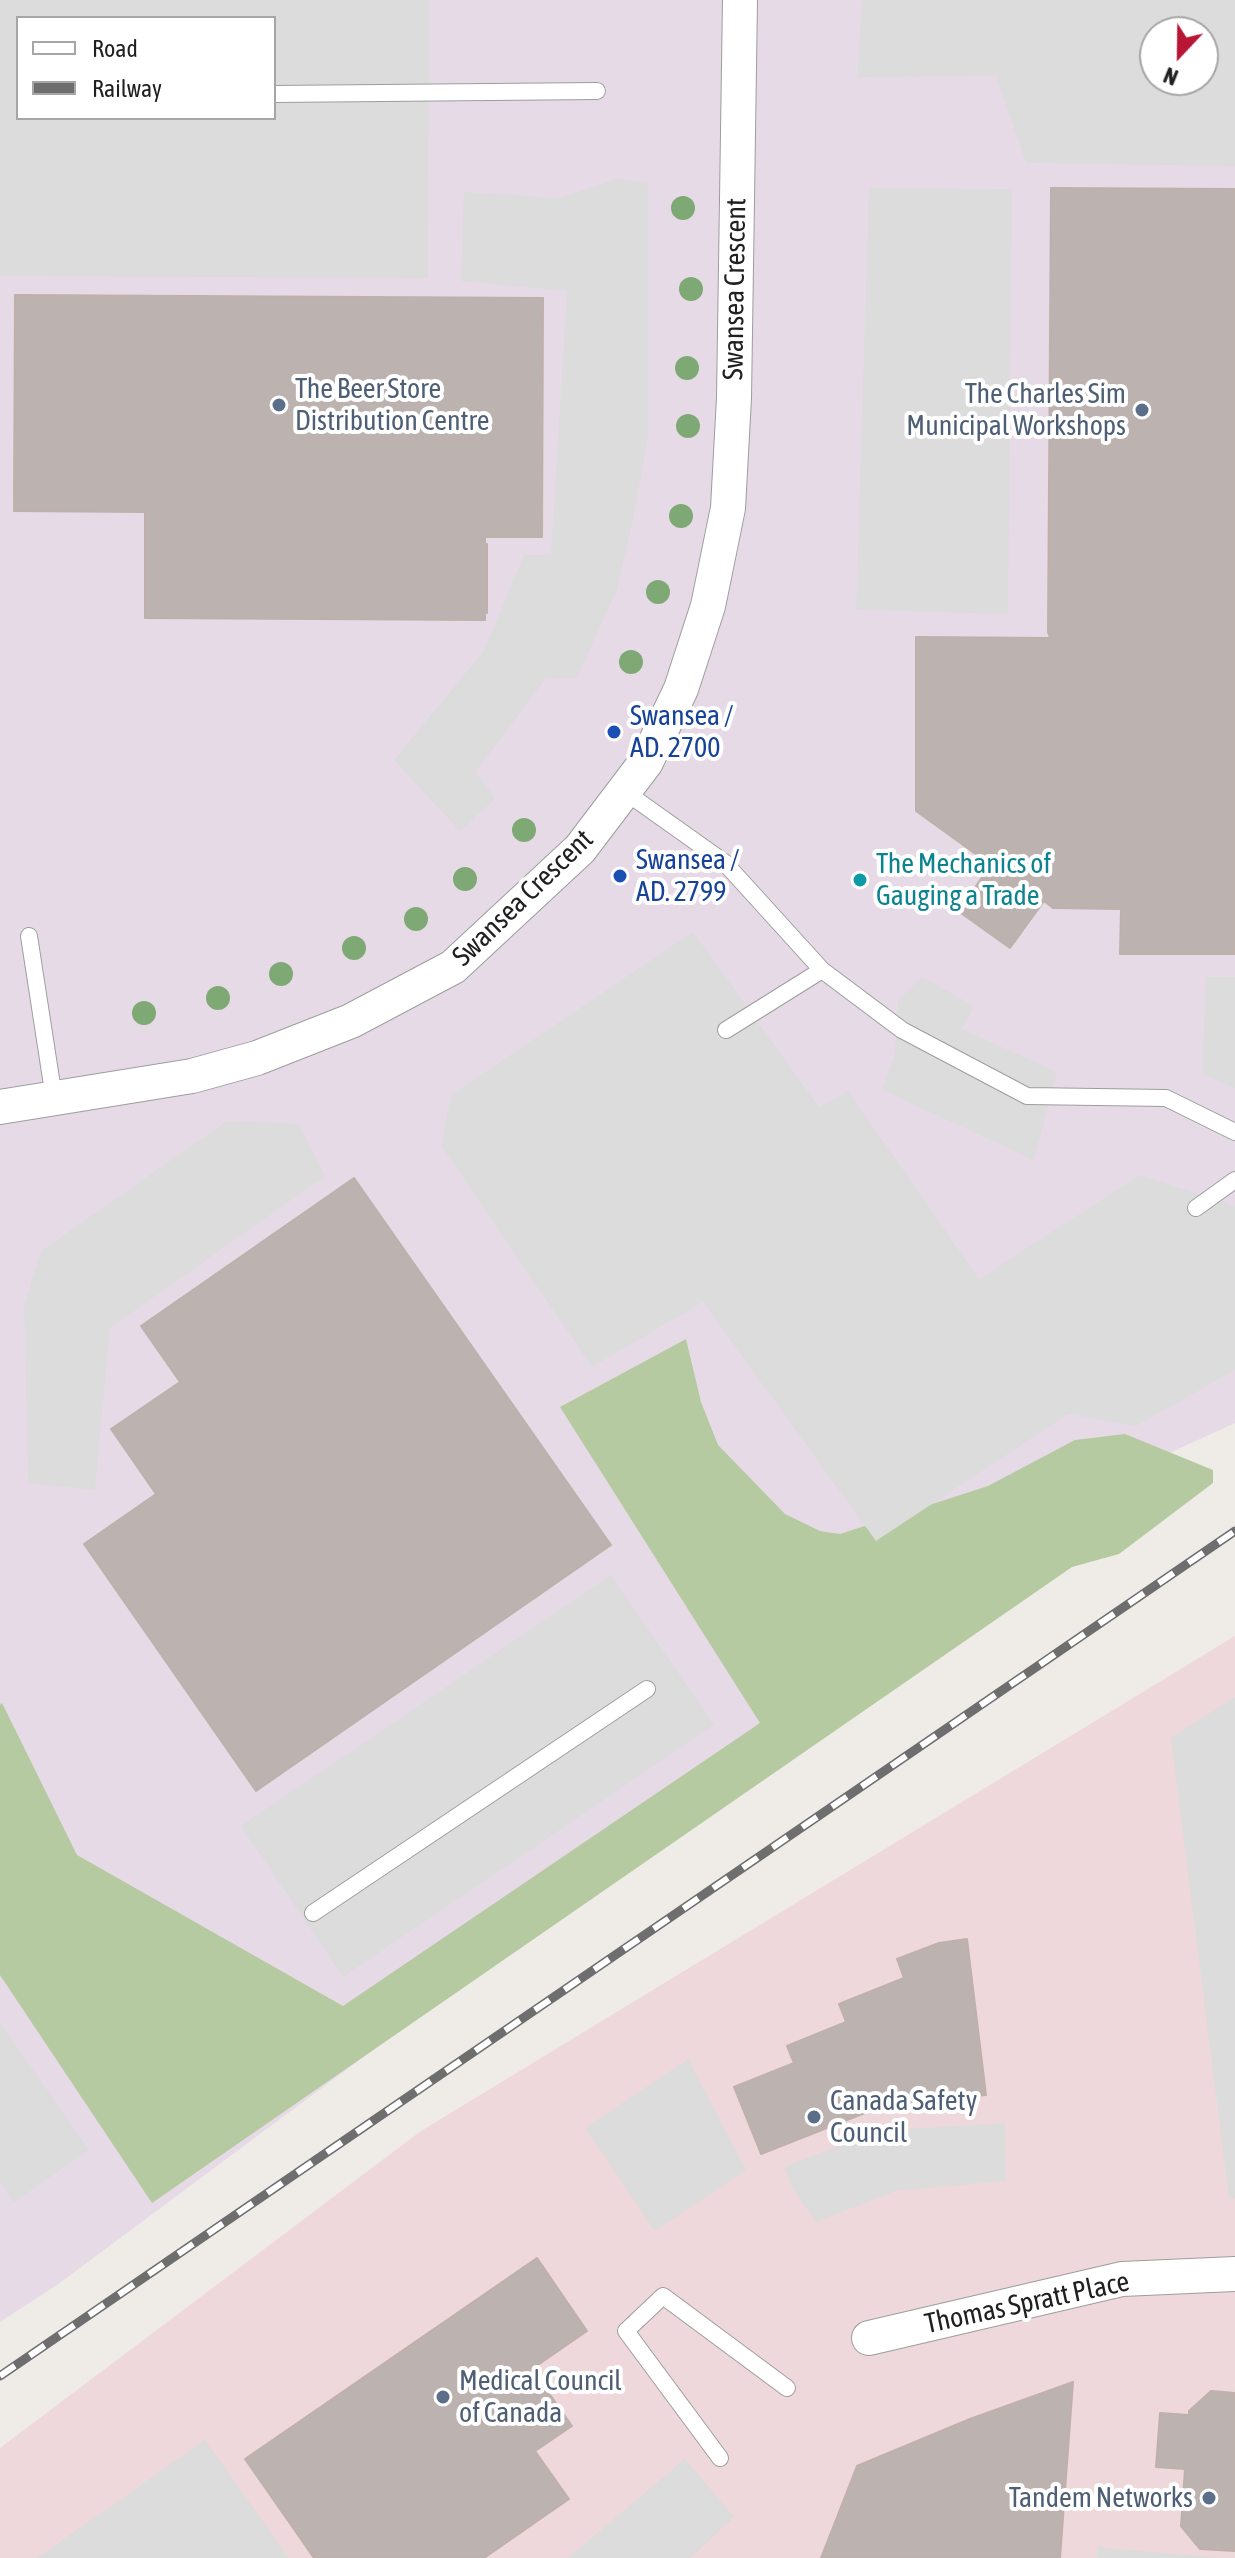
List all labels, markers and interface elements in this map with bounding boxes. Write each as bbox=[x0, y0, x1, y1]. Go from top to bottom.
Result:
legend bbox=[16, 16, 276, 120]
north arrow bbox=[1139, 16, 1219, 96]
text: Road bbox=[92, 35, 138, 62]
text: N bbox=[1160, 62, 1182, 91]
text: Railway bbox=[92, 75, 162, 102]
street label: Swansea Crescent bbox=[717, 198, 753, 380]
place label: The Beer Store Distribution Centre bbox=[295, 372, 490, 438]
place label: The Charles Sim Municipal Workshops bbox=[906, 377, 1126, 443]
marker: The Beer Store Distribution Centre bbox=[270, 396, 288, 414]
marker: The Charles Sim Municipal Workshops bbox=[1133, 401, 1151, 419]
place label: Swansea / AD. 2700 bbox=[630, 699, 733, 765]
marker: Swansea / AD. 2700 bbox=[605, 723, 623, 741]
street label: Swansea Crescent bbox=[446, 823, 600, 973]
place label: Swansea / AD. 2799 bbox=[636, 843, 739, 909]
place label: The Mechanics of Gauging a Trade bbox=[876, 847, 1051, 913]
marker: Swansea / AD. 2799 bbox=[611, 867, 629, 885]
marker: The Mechanics of Gauging a Trade bbox=[851, 871, 869, 889]
place label: Canada Safety Council bbox=[830, 2084, 977, 2150]
marker: Canada Safety Council bbox=[805, 2108, 823, 2126]
street label: Thomas Spratt Place bbox=[922, 2265, 1132, 2341]
place label: Medical Council of Canada bbox=[459, 2364, 622, 2430]
marker: Medical Council of Canada bbox=[434, 2388, 452, 2406]
place label: Tandem Networks bbox=[1009, 2481, 1193, 2515]
marker: Tandem Networks bbox=[1200, 2489, 1218, 2507]

